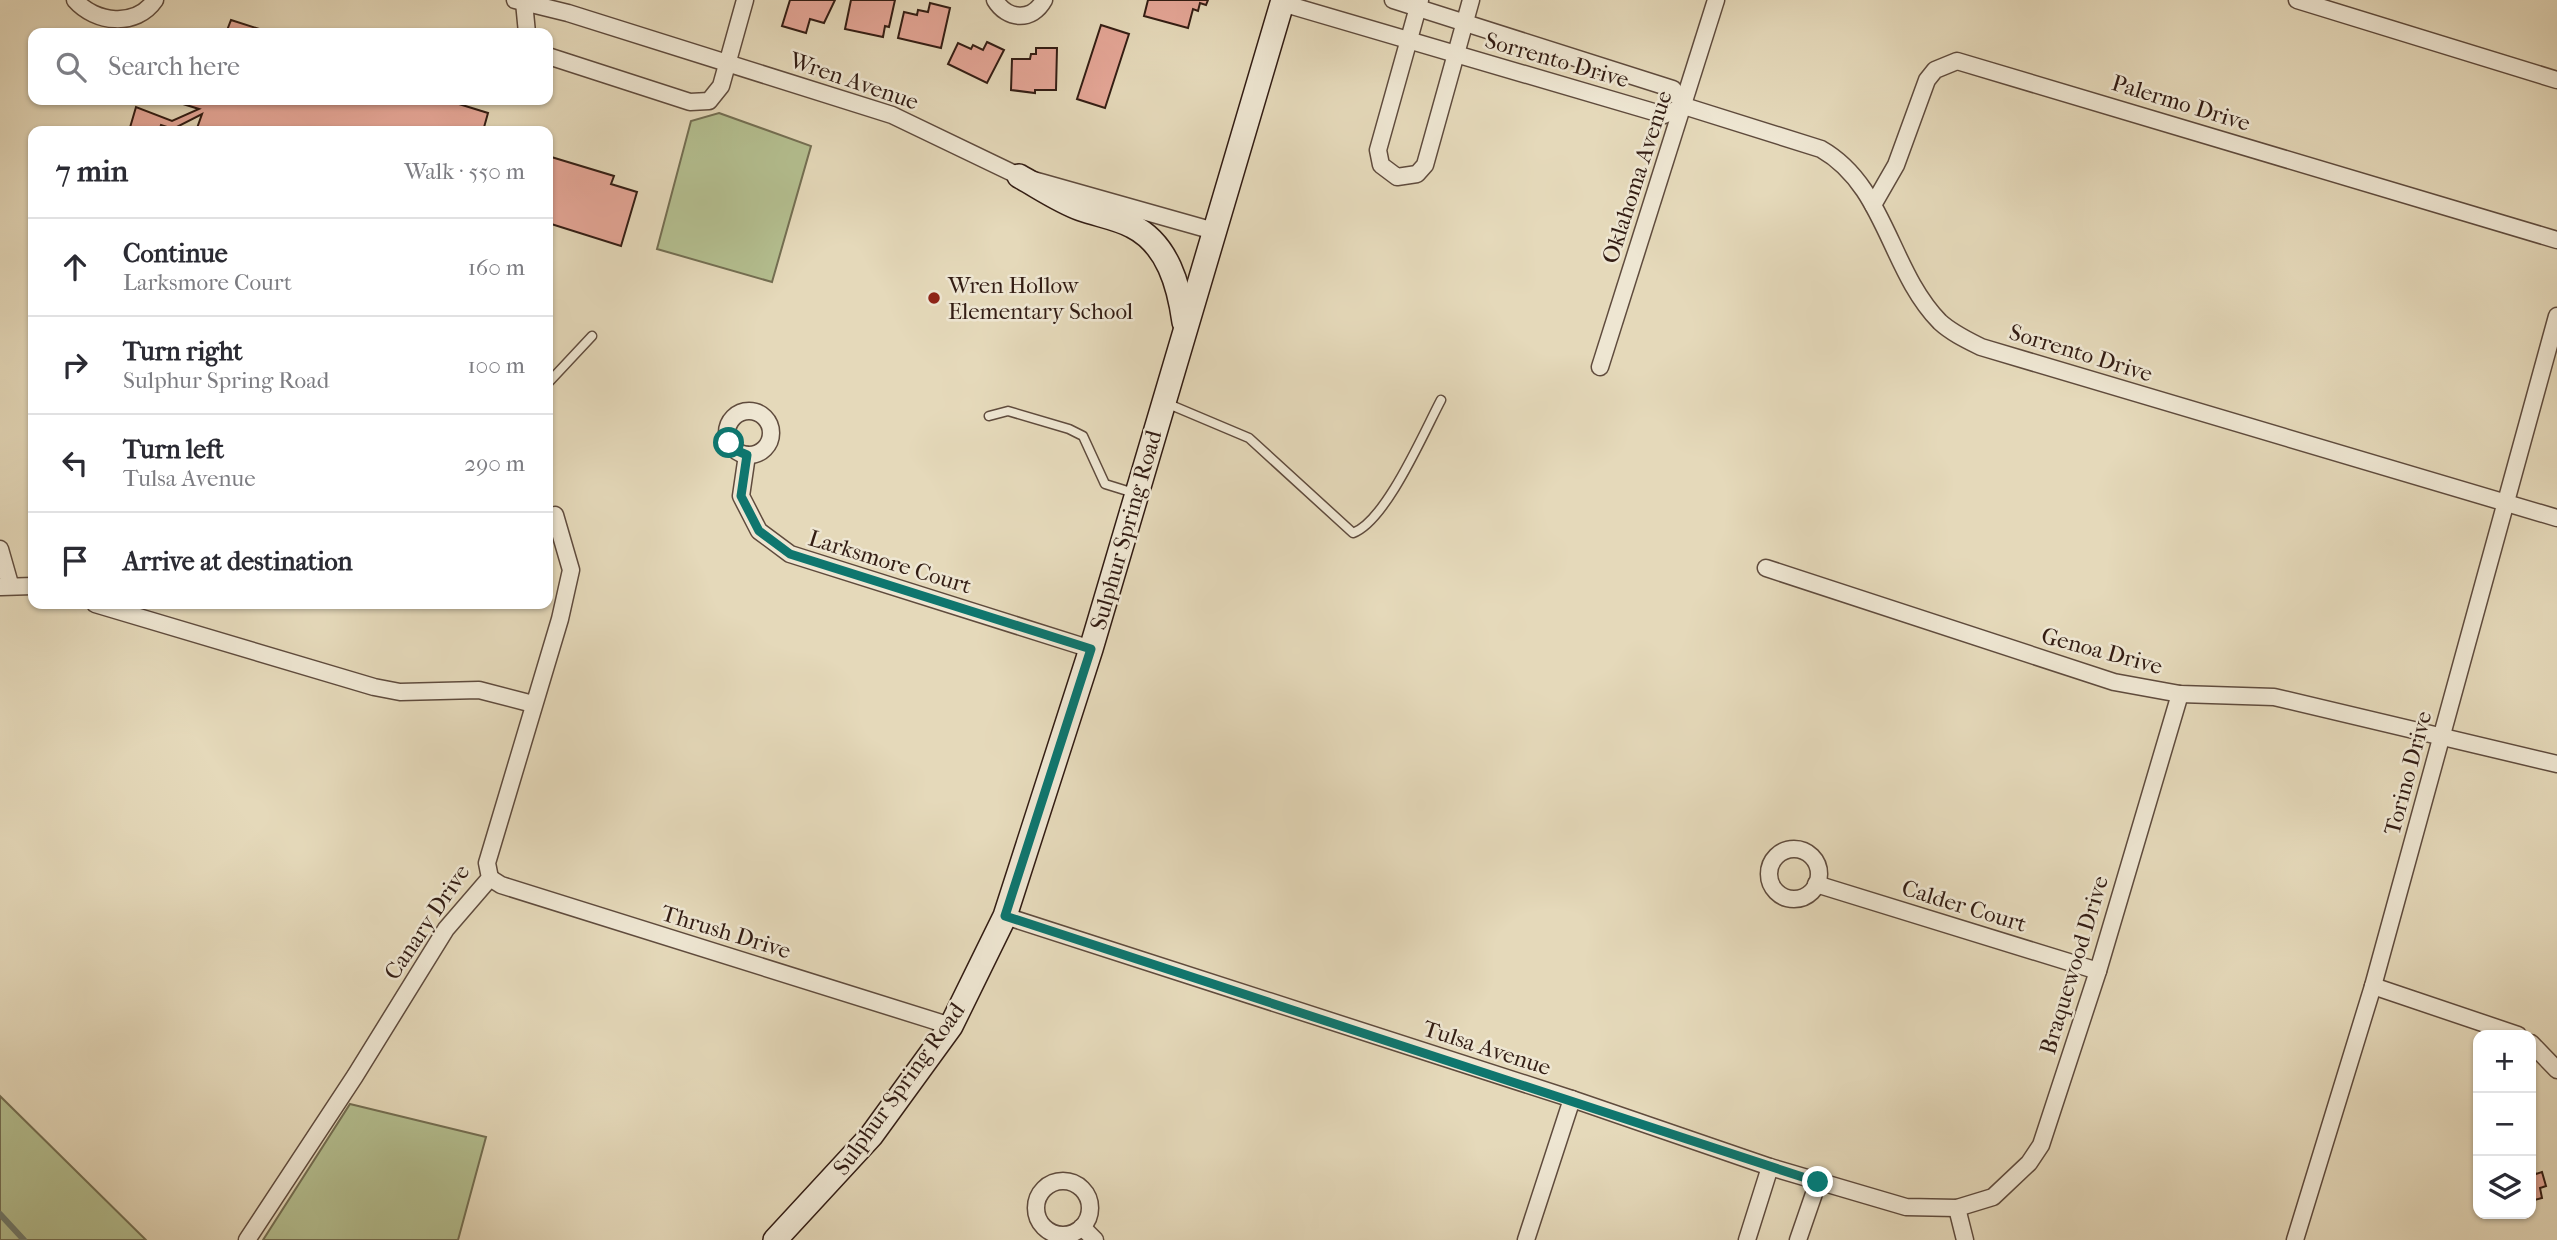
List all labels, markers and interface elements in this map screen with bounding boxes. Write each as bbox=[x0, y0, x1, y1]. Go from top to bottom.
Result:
street label: Sorrento Drive bbox=[1482, 27, 1632, 93]
search box bbox=[28, 28, 553, 105]
street label: Wren Avenue bbox=[785, 46, 922, 116]
icon: search bbox=[52, 48, 90, 86]
text: Search here bbox=[108, 51, 240, 82]
street label: Palermo Drive bbox=[2108, 69, 2254, 137]
street label: Oklahoma Avenue bbox=[1596, 87, 1678, 267]
text: 7 min bbox=[56, 154, 128, 189]
text: Walk · 550 m bbox=[404, 158, 525, 185]
text: Continue bbox=[123, 238, 228, 269]
icon: ahead bbox=[56, 248, 94, 286]
text: 160 m bbox=[468, 254, 525, 281]
text: Larksmore Court bbox=[123, 269, 292, 296]
place label: Wren Hollow Elementary School bbox=[947, 272, 1134, 325]
marker: Wren Hollow Elementary School bbox=[926, 290, 942, 306]
street label: Sorrento Drive bbox=[2006, 318, 2156, 388]
text: Turn right bbox=[123, 336, 243, 367]
icon: right bbox=[56, 346, 94, 384]
text: 100 m bbox=[467, 352, 525, 379]
text: Sulphur Spring Road bbox=[123, 367, 329, 394]
route start bbox=[713, 427, 744, 458]
street label: Sulphur Spring Road bbox=[1085, 427, 1168, 633]
text: Turn left bbox=[123, 434, 224, 465]
icon: left bbox=[56, 444, 94, 482]
text: 290 m bbox=[464, 450, 525, 477]
text: Tulsa Avenue bbox=[123, 465, 256, 492]
street label: Larksmore Court bbox=[805, 524, 975, 600]
icon: arrive bbox=[56, 542, 94, 580]
text: Arrive at destination bbox=[123, 546, 353, 577]
street label: Genoa Drive bbox=[2038, 622, 2166, 680]
street label: Torino Drive bbox=[2378, 708, 2438, 838]
street label: Canary Drive bbox=[379, 859, 475, 985]
street label: Braquewood Drive bbox=[2034, 873, 2114, 1057]
street label: Calder Court bbox=[1898, 874, 2030, 938]
street label: Thrush Drive bbox=[658, 899, 794, 965]
street label: Sulphur Spring Road bbox=[827, 997, 971, 1180]
street label: Tulsa Avenue bbox=[1420, 1015, 1554, 1081]
map controls bbox=[2473, 1030, 2536, 1219]
button: + bbox=[2473, 1030, 2536, 1093]
button: − bbox=[2473, 1093, 2536, 1156]
button: layers bbox=[2473, 1156, 2536, 1219]
route end bbox=[1802, 1166, 1833, 1197]

